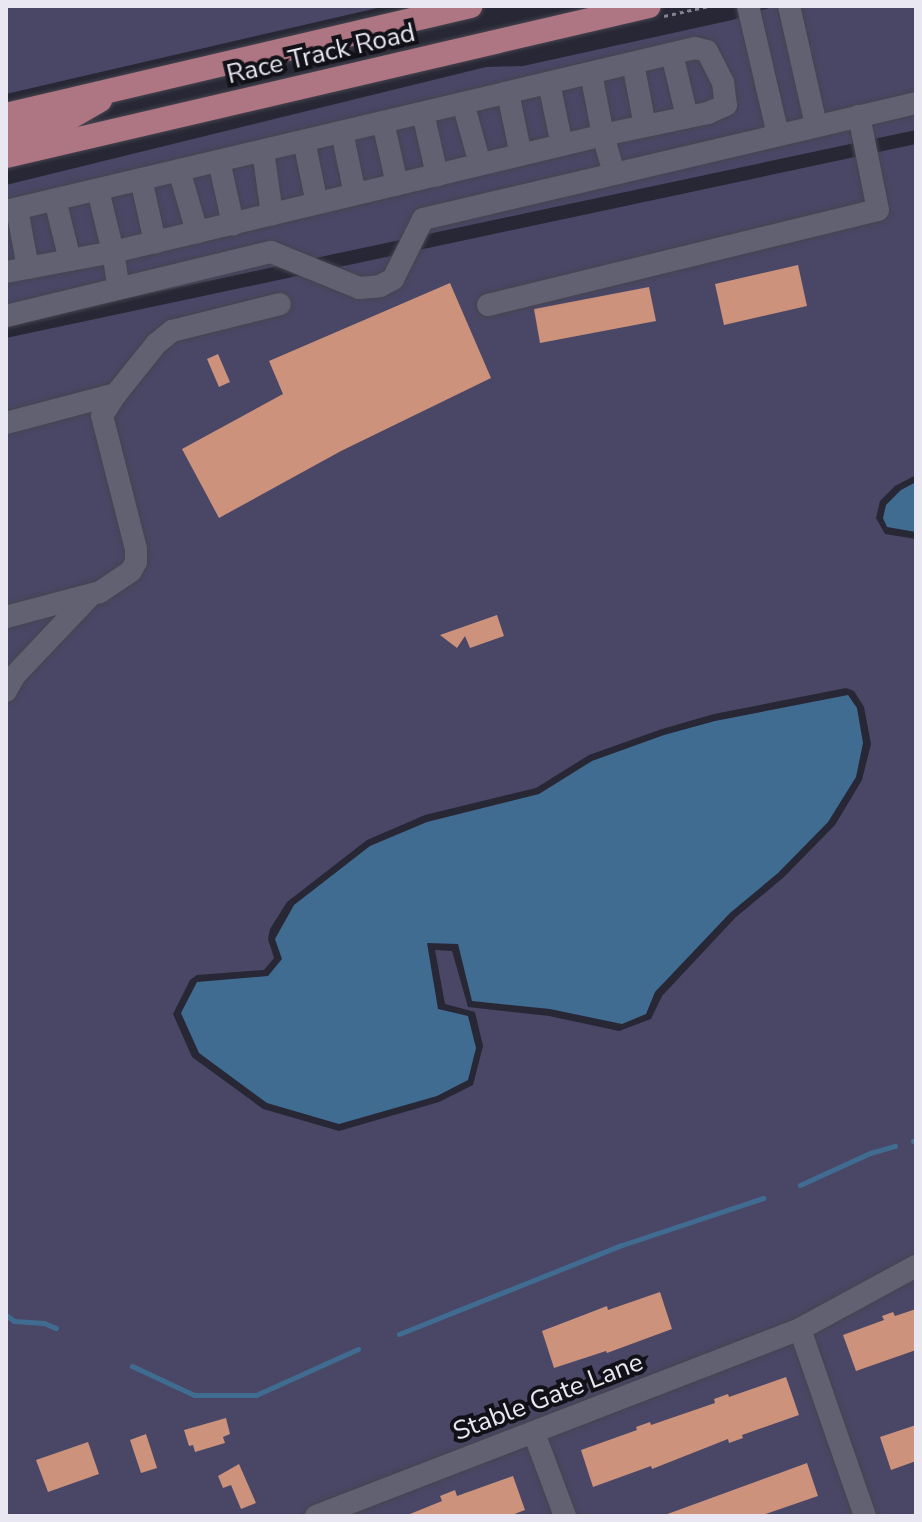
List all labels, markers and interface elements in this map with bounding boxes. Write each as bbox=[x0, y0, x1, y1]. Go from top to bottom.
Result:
street label: Race Track Road bbox=[224, 17, 418, 91]
street label: Stable Gate Lane bbox=[449, 1346, 647, 1448]

